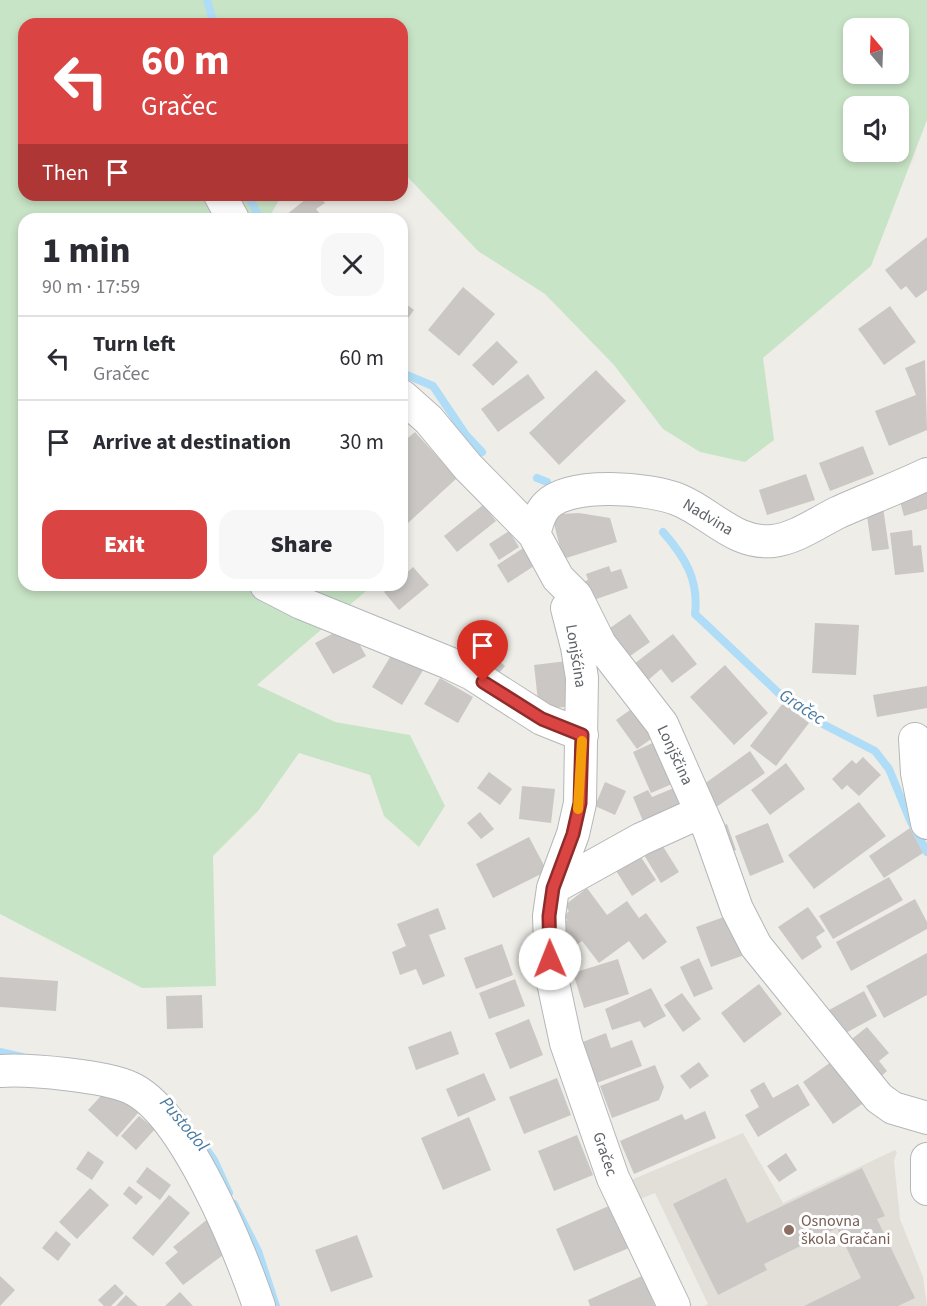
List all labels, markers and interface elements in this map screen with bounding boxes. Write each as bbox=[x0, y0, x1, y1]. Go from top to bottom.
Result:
north arrow bbox=[843, 18, 909, 84]
map controls bbox=[843, 18, 909, 162]
text: 60 m bbox=[141, 31, 230, 91]
icon: left bbox=[42, 42, 120, 120]
text: Gračec bbox=[141, 87, 217, 126]
button: sound bbox=[843, 96, 909, 162]
icon: arrive bbox=[101, 156, 134, 189]
text: Then bbox=[42, 157, 89, 189]
text: 1 min bbox=[42, 225, 130, 276]
button: close bbox=[321, 233, 384, 296]
text: 90 m · 17:59 bbox=[42, 273, 140, 301]
text: Turn left bbox=[93, 328, 175, 360]
icon: left bbox=[42, 342, 75, 375]
text: 60 m bbox=[339, 342, 384, 374]
text: Gračec bbox=[93, 360, 150, 388]
icon: arrive bbox=[42, 426, 75, 459]
text: Arrive at destination bbox=[93, 426, 291, 458]
text: 30 m bbox=[339, 426, 384, 458]
street label: Nadvina bbox=[679, 493, 737, 541]
button: Exit bbox=[42, 510, 207, 579]
button: Share bbox=[219, 510, 384, 579]
pin bbox=[457, 620, 508, 682]
street label: Lonjšćina bbox=[560, 623, 592, 689]
icon: arrive bbox=[466, 629, 499, 662]
water label: Gračec bbox=[774, 683, 830, 731]
street label: Lonjščina bbox=[652, 721, 698, 789]
position arrow bbox=[518, 927, 582, 991]
water label: Pustodol bbox=[154, 1091, 215, 1157]
street label: Gračec bbox=[587, 1129, 623, 1179]
place label: Osnovna škola Gračani bbox=[801, 1210, 890, 1250]
marker: Osnovna škola Gračani bbox=[782, 1223, 796, 1237]

